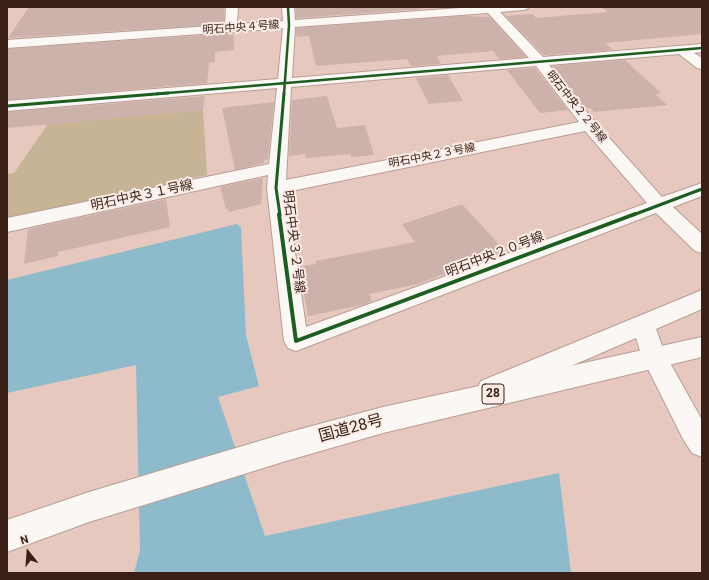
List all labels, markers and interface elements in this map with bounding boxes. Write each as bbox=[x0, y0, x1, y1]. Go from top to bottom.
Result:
street label: 明石中央４号線 bbox=[202, 19, 280, 37]
street label: 明石中央２２号線 bbox=[543, 69, 609, 145]
street label: 明石中央２３号線 bbox=[388, 141, 476, 171]
street label: 明石中央３１号線 bbox=[90, 178, 194, 214]
street label: 明石中央３２号線 bbox=[279, 189, 307, 295]
street label: 明石中央２０号線 bbox=[444, 229, 546, 281]
road number: 28 bbox=[482, 384, 504, 404]
street label: 国道28号 bbox=[317, 411, 385, 447]
north arrow bbox=[8, 532, 48, 572]
text: N bbox=[19, 533, 30, 547]

